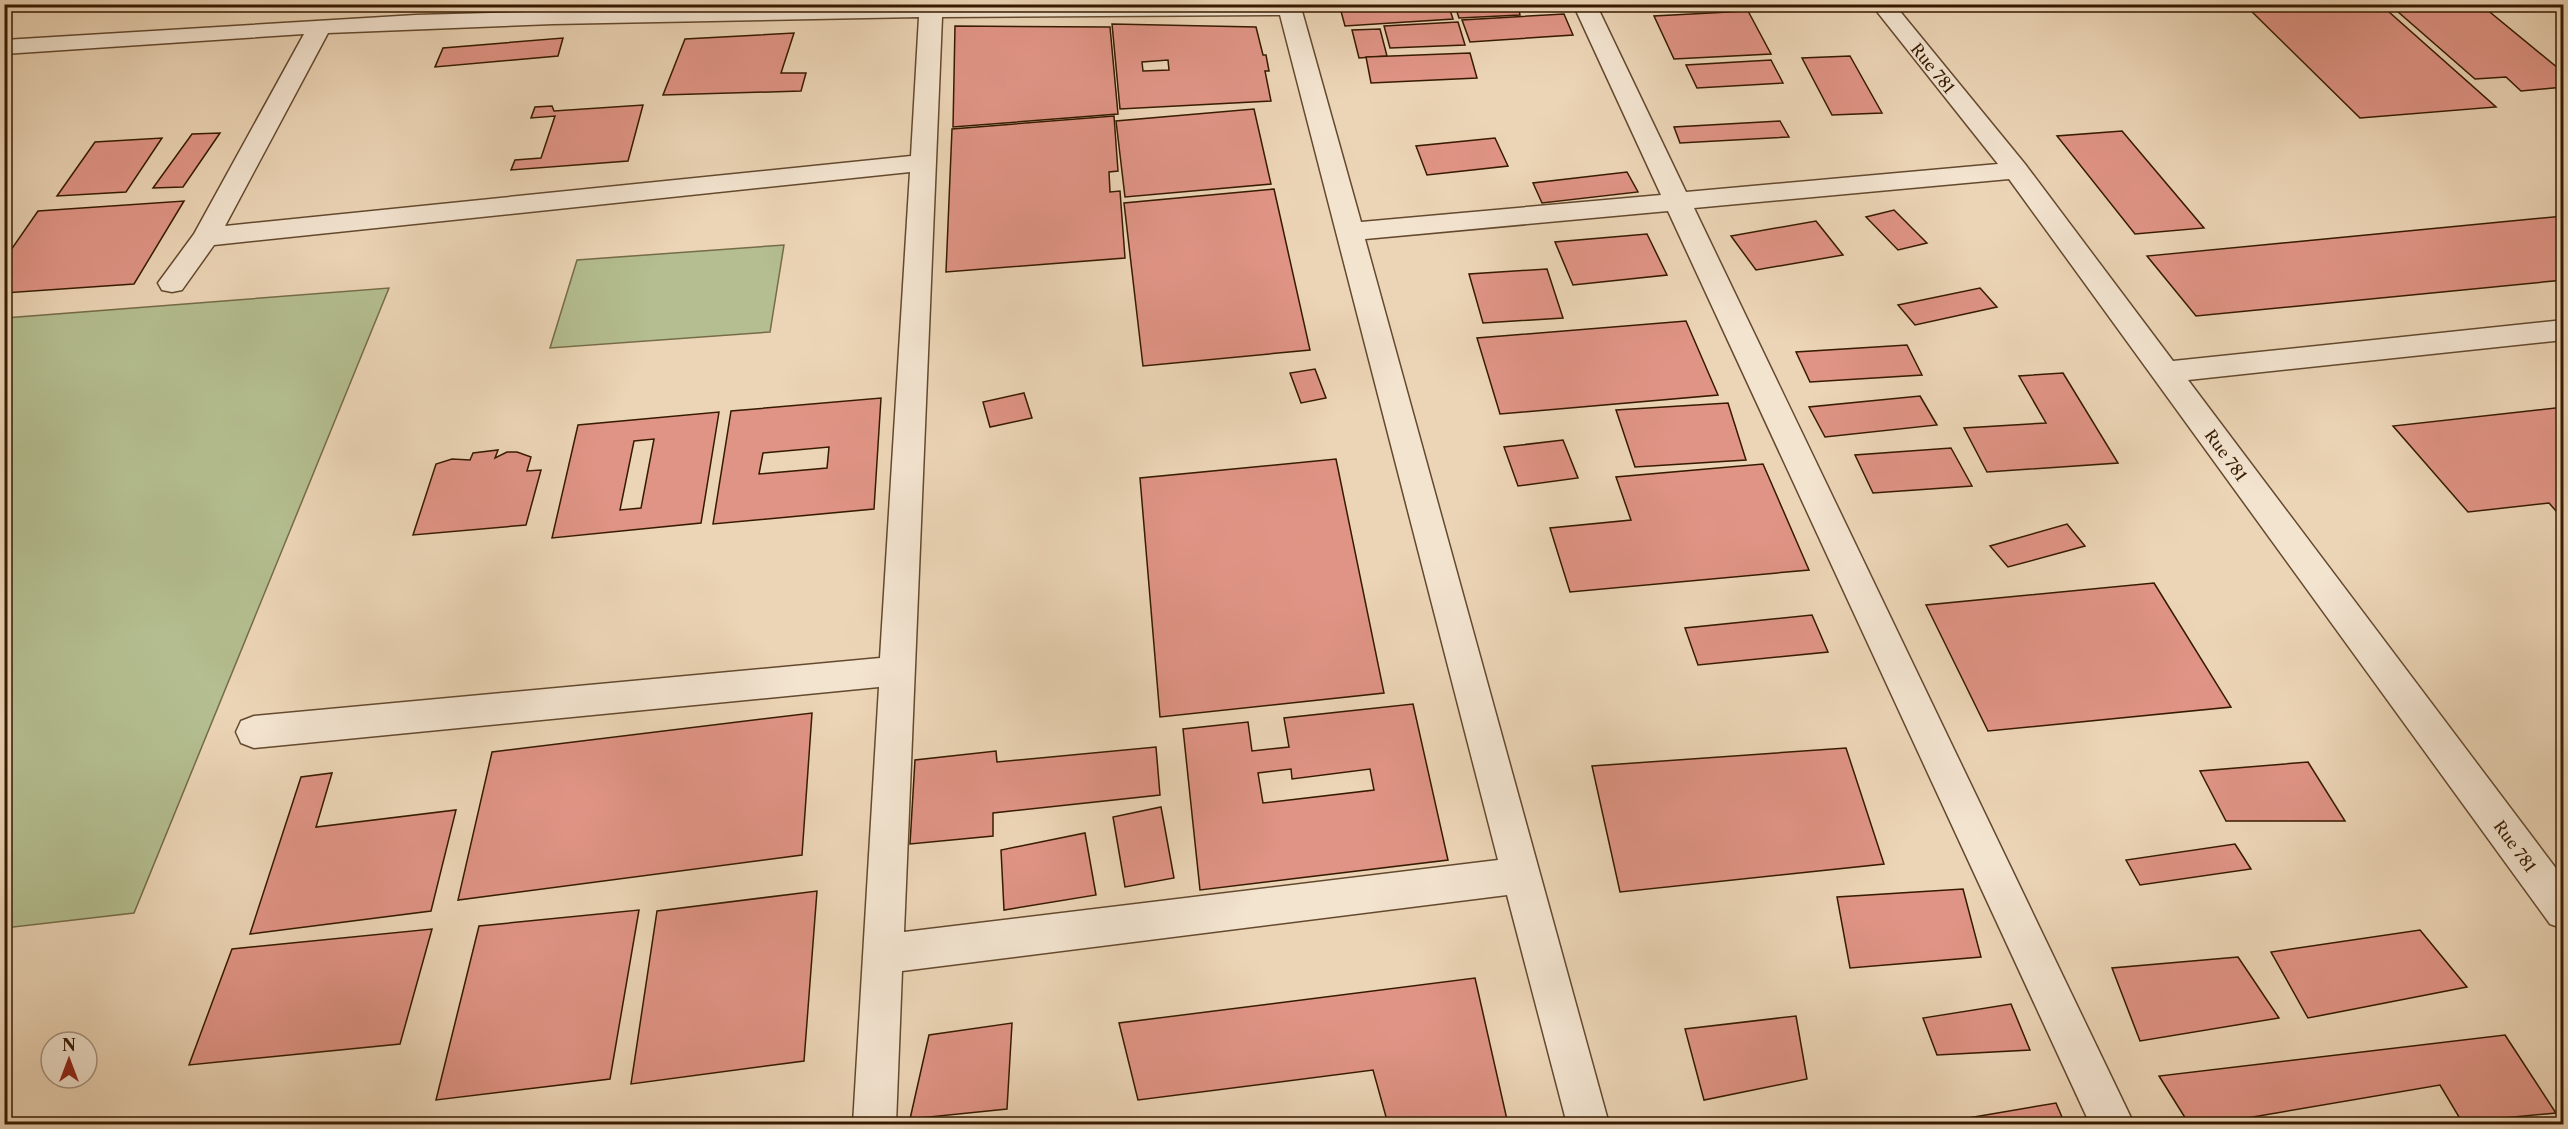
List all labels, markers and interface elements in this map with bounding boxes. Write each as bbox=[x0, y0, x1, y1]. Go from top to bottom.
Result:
street label: Rue 781 bbox=[1907, 39, 1959, 97]
street label: Rue 781 bbox=[2201, 425, 2252, 485]
street label: Rue 781 bbox=[2490, 816, 2541, 876]
north arrow bbox=[39, 1030, 99, 1090]
text: N bbox=[62, 1035, 76, 1055]

